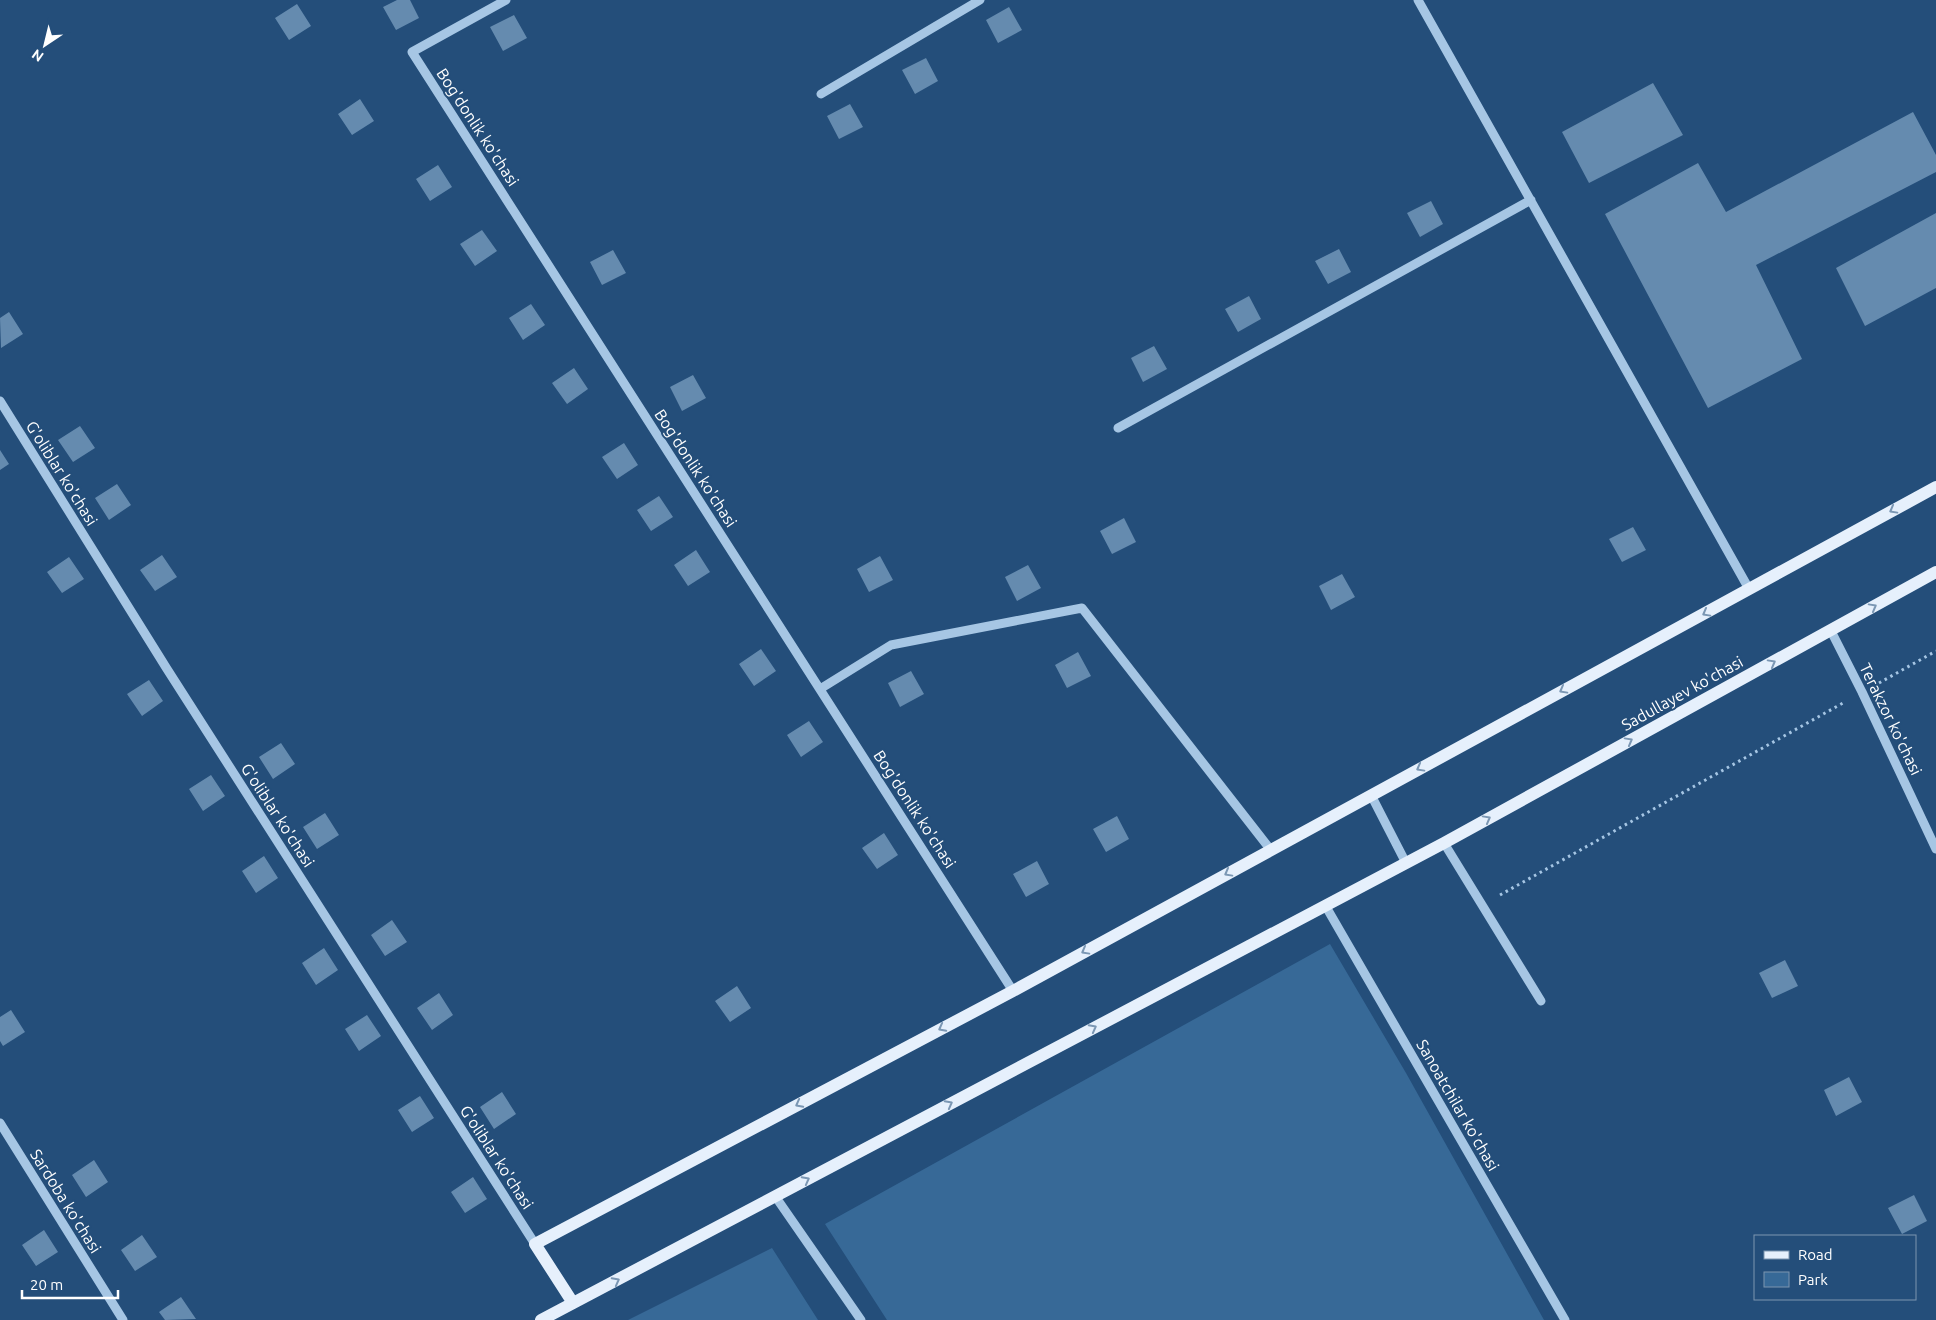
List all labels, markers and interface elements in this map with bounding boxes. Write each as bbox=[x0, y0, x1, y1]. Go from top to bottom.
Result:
north arrow bbox=[20, 20, 70, 70]
text: N bbox=[29, 46, 46, 65]
street label: Bog'donlik ko'chasi bbox=[433, 65, 523, 189]
street label: Bog'donlik ko'chasi bbox=[651, 406, 741, 530]
street label: G'oliblar ko'chasi bbox=[23, 417, 101, 529]
one-way arrow bbox=[1890, 504, 1899, 514]
one-way arrow bbox=[1868, 603, 1877, 613]
one-way arrow bbox=[1702, 606, 1711, 616]
street label: Sadullayev ko'chasi bbox=[1618, 652, 1746, 734]
one-way arrow bbox=[1766, 659, 1775, 669]
street label: Terakzor ko'chasi bbox=[1856, 660, 1926, 778]
one-way arrow bbox=[1559, 684, 1568, 694]
one-way arrow bbox=[1624, 737, 1633, 747]
street label: Bog'donlik ko'chasi bbox=[870, 747, 960, 871]
street label: G'oliblar ko'chasi bbox=[238, 760, 318, 870]
one-way arrow bbox=[1417, 762, 1426, 772]
one-way arrow bbox=[1482, 816, 1491, 826]
one-way arrow bbox=[1224, 867, 1233, 877]
one-way arrow bbox=[1082, 945, 1091, 955]
one-way arrow bbox=[938, 1022, 947, 1032]
one-way arrow bbox=[1088, 1024, 1097, 1034]
street label: Sanoatchilar ko'chasi bbox=[1413, 1036, 1503, 1174]
one-way arrow bbox=[795, 1098, 804, 1108]
one-way arrow bbox=[944, 1100, 953, 1110]
street label: G'oliblar ko'chasi bbox=[457, 1102, 537, 1212]
street label: Sardoba ko'chasi bbox=[27, 1146, 105, 1256]
one-way arrow bbox=[801, 1176, 810, 1186]
legend bbox=[1754, 1235, 1916, 1300]
text: Road bbox=[1798, 1246, 1833, 1263]
scale bar bbox=[22, 1268, 119, 1300]
text: Park bbox=[1798, 1271, 1828, 1288]
text: 20 m bbox=[30, 1276, 63, 1293]
one-way arrow bbox=[611, 1277, 620, 1287]

